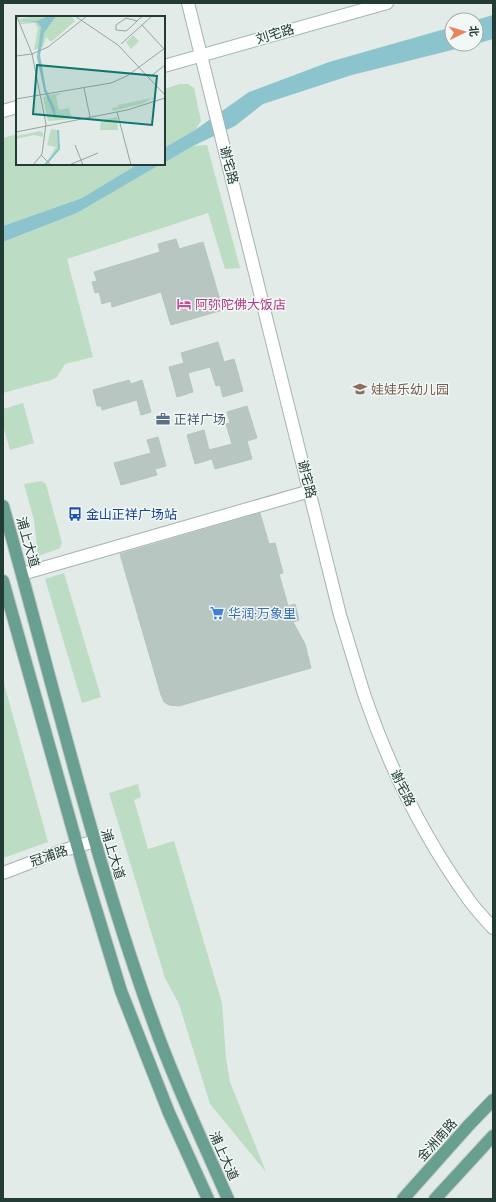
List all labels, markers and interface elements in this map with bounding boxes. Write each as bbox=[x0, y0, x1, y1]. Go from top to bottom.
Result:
north arrow bbox=[444, 12, 484, 52]
inset map bbox=[16, 16, 165, 165]
street label: 刘宅路 bbox=[254, 21, 296, 47]
text: 北 bbox=[468, 25, 480, 37]
street label: 谢宅路 bbox=[217, 144, 241, 186]
hotel icon: 阿弥陀佛大饭店 bbox=[176, 296, 192, 312]
place label: 阿弥陀佛大饭店 bbox=[195, 297, 286, 312]
school or university icon: 娃娃乐幼儿园 bbox=[352, 381, 368, 397]
place label: 娃娃乐幼儿园 bbox=[371, 382, 449, 397]
office icon: 正祥广场 bbox=[155, 411, 171, 427]
place label: 正祥广场 bbox=[174, 412, 226, 427]
street label: 谢宅路 bbox=[295, 458, 319, 500]
bus stop icon: 金山正祥广场站 bbox=[67, 506, 83, 522]
place label: 金山正祥广场站 bbox=[86, 507, 177, 522]
street label: 浦上大道 bbox=[14, 515, 42, 569]
supermarket icon: 华润·万象里 bbox=[209, 605, 225, 621]
place label: 华润·万象里 bbox=[228, 606, 296, 621]
street label: 谢宅路 bbox=[388, 767, 418, 809]
street label: 浦上大道 bbox=[98, 827, 128, 881]
street label: 冠浦路 bbox=[28, 843, 70, 869]
street label: 金洲南路 bbox=[414, 1116, 460, 1164]
street label: 浦上大道 bbox=[207, 1129, 241, 1183]

